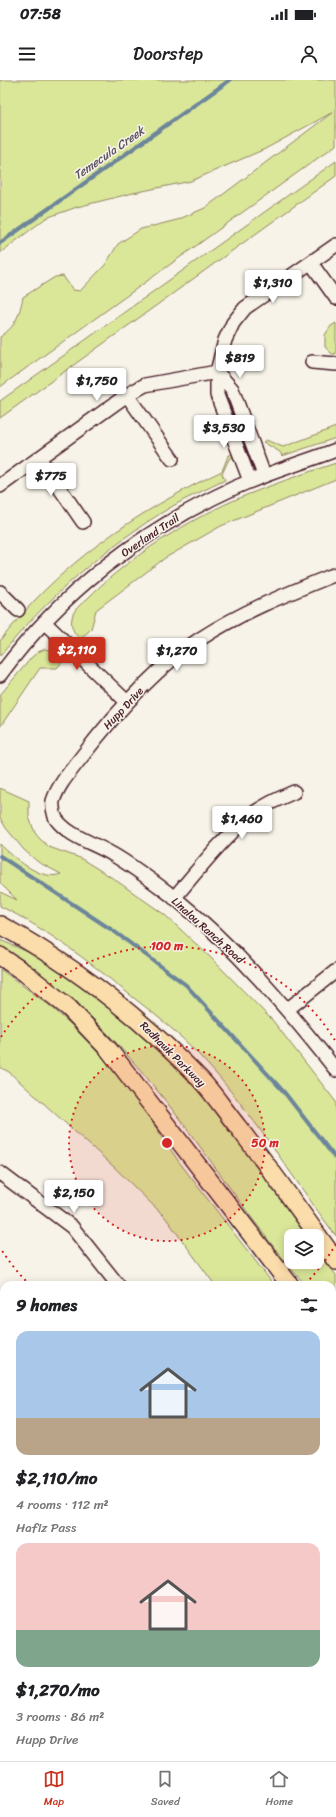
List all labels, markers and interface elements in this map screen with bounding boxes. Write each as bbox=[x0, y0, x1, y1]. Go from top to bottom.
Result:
text: 07:58 bbox=[20, 1, 61, 27]
text: Doorstep bbox=[133, 38, 203, 70]
icon: menu bbox=[16, 43, 38, 65]
icon: person bbox=[298, 43, 320, 65]
water label: Temecula Creek bbox=[69, 119, 151, 186]
pin: $1,310 bbox=[240, 270, 306, 304]
text: $1,310 bbox=[254, 271, 292, 294]
pin: $819 bbox=[216, 345, 264, 379]
text: $819 bbox=[225, 346, 255, 369]
pin: $1,750 bbox=[64, 368, 130, 402]
text: $1,750 bbox=[76, 369, 118, 392]
pin: $3,530 bbox=[191, 415, 257, 449]
text: $3,530 bbox=[203, 416, 245, 439]
pin: $775 bbox=[27, 463, 75, 497]
text: $775 bbox=[35, 464, 67, 487]
street label: Overland Trail bbox=[117, 508, 184, 562]
pin: $2,110 bbox=[44, 637, 110, 671]
text: $2,110 bbox=[57, 638, 97, 661]
pin: $1,270 bbox=[144, 638, 210, 672]
text: $1,270 bbox=[157, 639, 197, 662]
street label: Hupp Drive bbox=[98, 682, 149, 734]
pin: $1,460 bbox=[209, 806, 275, 840]
text: $1,460 bbox=[221, 807, 263, 830]
street label: Linalou Ranch Road bbox=[167, 892, 249, 969]
text: 100 m bbox=[151, 935, 184, 957]
street label: Redhawk Parkway bbox=[135, 1017, 210, 1092]
text: 50 m bbox=[251, 1132, 279, 1154]
centre of rings bbox=[160, 1136, 174, 1150]
pin: $2,150 bbox=[41, 1180, 107, 1214]
text: $2,150 bbox=[53, 1181, 95, 1204]
map controls bbox=[284, 1229, 324, 1269]
button: layers bbox=[284, 1229, 324, 1269]
text: 9 homes bbox=[16, 1290, 77, 1320]
icon: filters bbox=[298, 1294, 320, 1316]
icon: home bbox=[132, 1357, 204, 1429]
text: $2,110/mo bbox=[16, 1463, 97, 1493]
text: 4 rooms · 112 m² bbox=[16, 1493, 109, 1516]
text: Hafiz Pass bbox=[16, 1516, 76, 1539]
icon: home bbox=[132, 1569, 204, 1641]
text: $1,270/mo bbox=[16, 1675, 100, 1705]
text: 3 rooms · 86 m² bbox=[16, 1705, 104, 1728]
text: Hupp Drive bbox=[16, 1728, 78, 1751]
tab: Map bbox=[43, 1768, 65, 1811]
tab: Saved bbox=[151, 1768, 180, 1811]
tab: Home bbox=[266, 1768, 293, 1811]

